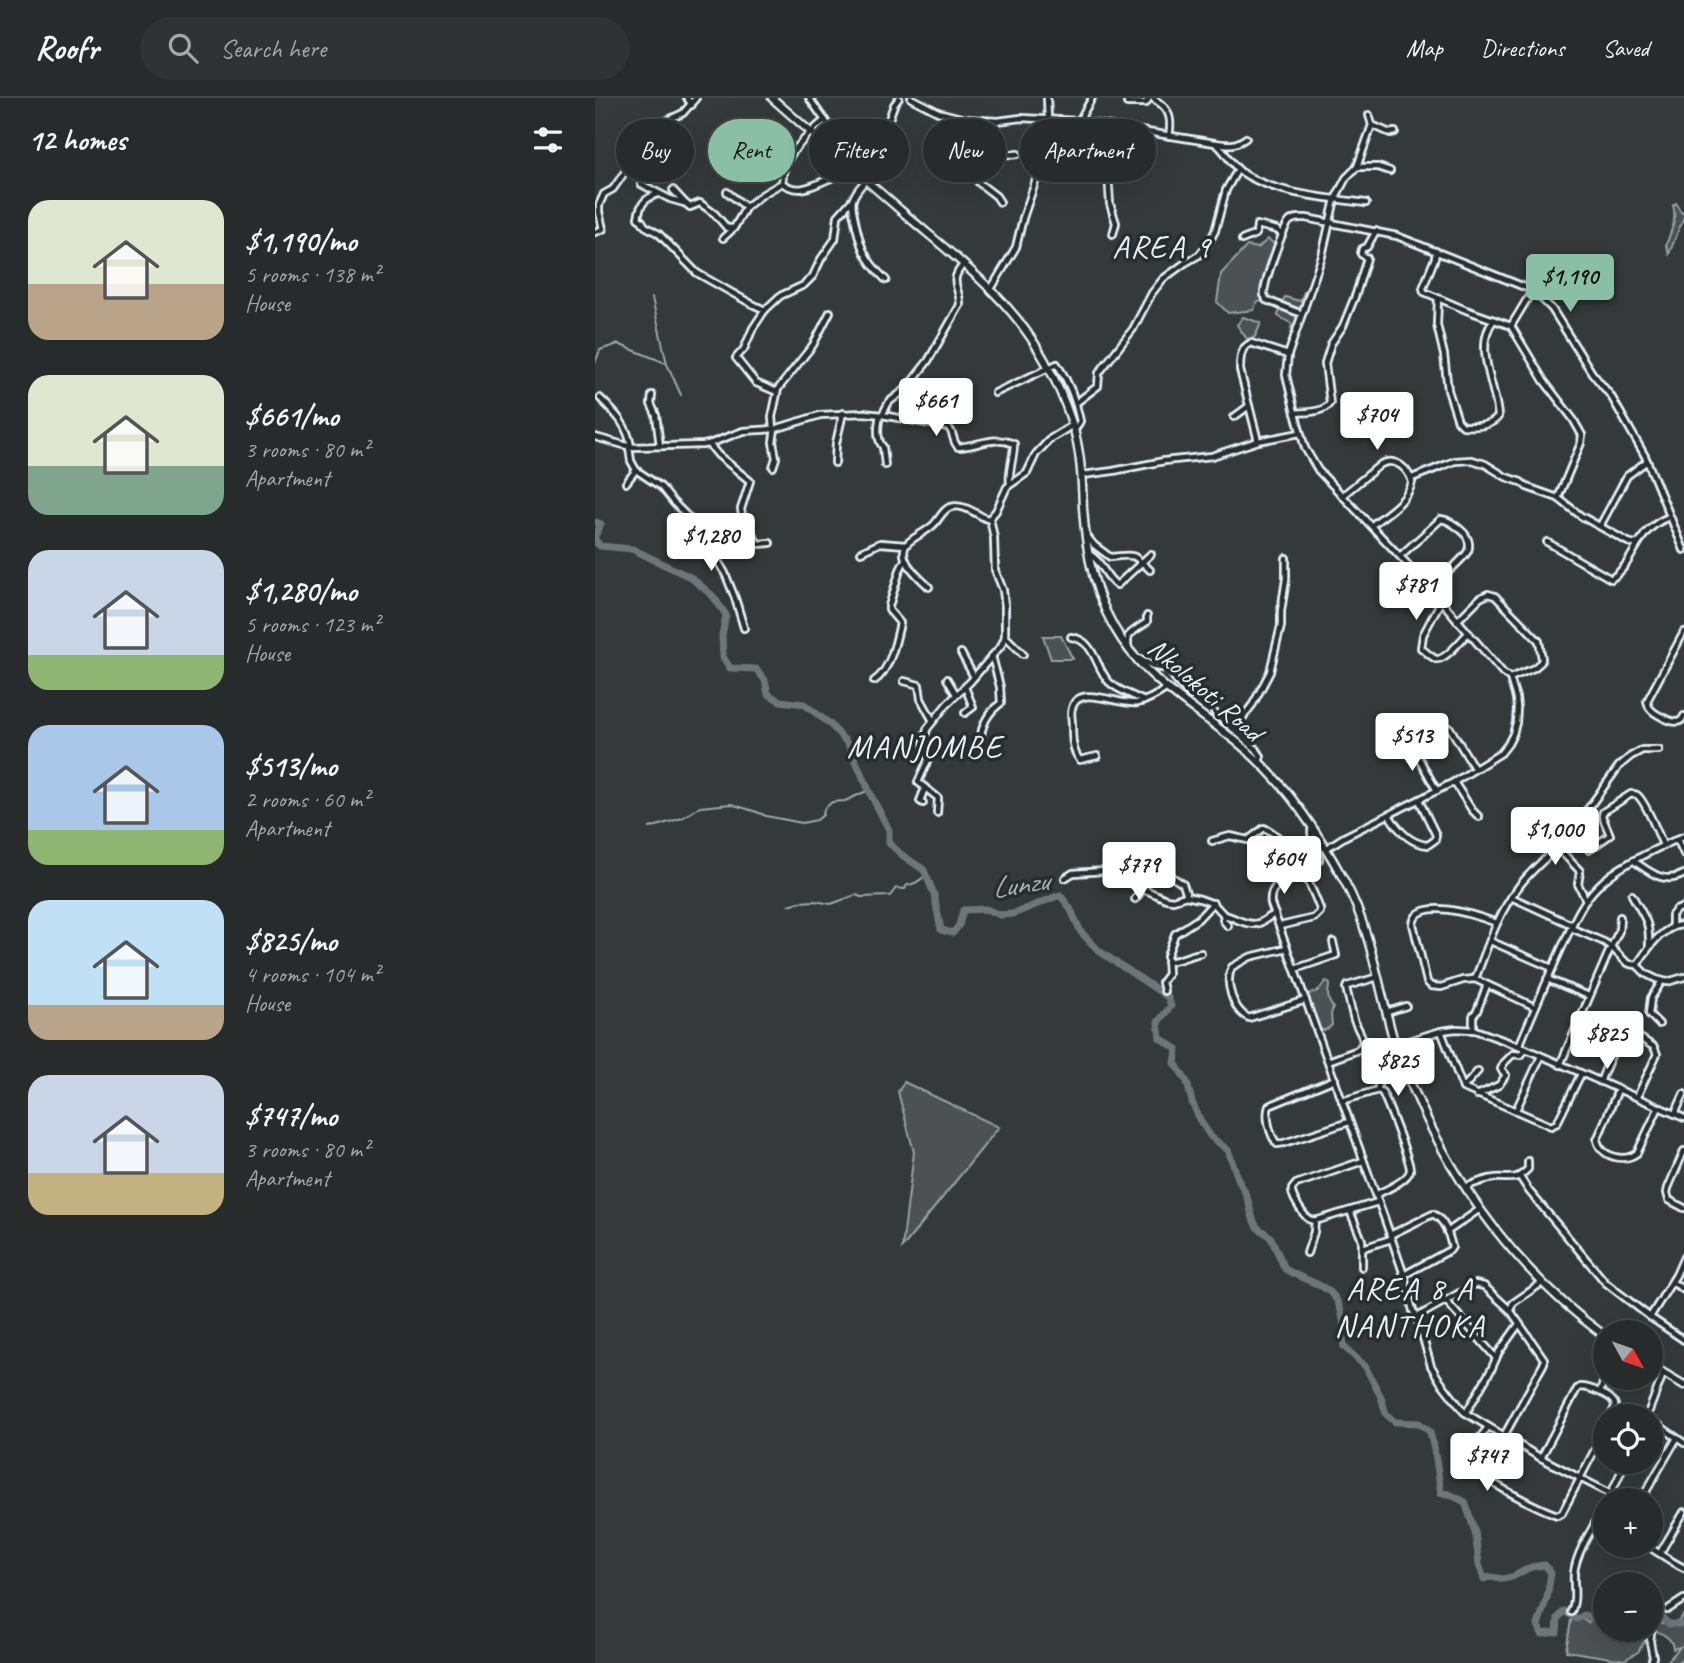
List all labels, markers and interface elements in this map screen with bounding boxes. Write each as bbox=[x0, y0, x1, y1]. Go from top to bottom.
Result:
search box bbox=[140, 17, 630, 80]
text: Roofr bbox=[35, 27, 98, 69]
icon: search bbox=[164, 29, 202, 67]
text: Search here bbox=[220, 32, 326, 65]
text: Map bbox=[1406, 33, 1443, 63]
text: Directions bbox=[1481, 33, 1564, 63]
text: Saved bbox=[1602, 33, 1649, 63]
chip: Buy bbox=[616, 119, 694, 182]
chip: Rent bbox=[708, 119, 795, 182]
chip: Filters bbox=[809, 119, 909, 182]
chip: New bbox=[923, 119, 1006, 182]
chip: Apartment bbox=[1020, 119, 1156, 182]
text: 12 homes bbox=[28, 121, 126, 159]
icon: filters bbox=[529, 121, 567, 159]
text: $1,190/mo bbox=[245, 222, 357, 260]
district label: AREA 9 bbox=[1112, 226, 1212, 267]
icon: home bbox=[84, 228, 168, 312]
pin: $1,190 bbox=[1513, 254, 1627, 314]
text: 5 rooms · 138 m² bbox=[245, 260, 380, 289]
text: $1,190 bbox=[1542, 262, 1598, 291]
text: House bbox=[245, 289, 290, 318]
pin: $661 bbox=[895, 378, 977, 438]
text: $661 bbox=[915, 386, 957, 415]
pin: $704 bbox=[1336, 392, 1418, 452]
text: $661/mo bbox=[245, 397, 339, 435]
text: $704 bbox=[1356, 400, 1398, 429]
icon: home bbox=[84, 403, 168, 487]
text: 3 rooms · 80 m² bbox=[245, 435, 369, 464]
text: Apartment bbox=[245, 464, 330, 493]
pin: $1,280 bbox=[654, 514, 768, 573]
text: $1,280 bbox=[683, 521, 739, 550]
pin: $781 bbox=[1375, 562, 1457, 622]
text: $781 bbox=[1395, 570, 1437, 599]
text: $1,280/mo bbox=[245, 572, 357, 610]
icon: home bbox=[84, 578, 168, 662]
text: 5 rooms · 123 m² bbox=[245, 610, 380, 639]
street label: Nkolokoti Road bbox=[1141, 630, 1273, 751]
text: House bbox=[245, 639, 290, 668]
pin: $513 bbox=[1371, 714, 1453, 773]
text: $513 bbox=[1391, 721, 1433, 750]
district label: MANJOMBE bbox=[847, 726, 1005, 767]
text: $513/mo bbox=[245, 747, 337, 785]
icon: home bbox=[84, 753, 168, 837]
text: 2 rooms · 60 m² bbox=[245, 785, 369, 814]
pin: $1,000 bbox=[1498, 808, 1612, 867]
text: Apartment bbox=[245, 814, 330, 843]
text: $1,000 bbox=[1527, 815, 1583, 844]
pin: $604 bbox=[1243, 836, 1325, 896]
pin: $779 bbox=[1098, 842, 1180, 902]
text: $604 bbox=[1263, 844, 1305, 873]
text: $779 bbox=[1119, 850, 1159, 879]
water label: Lunzu bbox=[989, 861, 1056, 907]
text: $825/mo bbox=[245, 922, 337, 960]
icon: home bbox=[84, 928, 168, 1012]
text: 4 rooms · 104 m² bbox=[245, 960, 380, 989]
text: House bbox=[245, 989, 290, 1018]
pin: $825 bbox=[1566, 1012, 1648, 1071]
text: $825 bbox=[1586, 1019, 1628, 1048]
pin: $825 bbox=[1357, 1038, 1439, 1098]
text: $825 bbox=[1377, 1046, 1419, 1075]
text: $747/mo bbox=[245, 1097, 337, 1135]
icon: home bbox=[84, 1103, 168, 1187]
text: 3 rooms · 80 m² bbox=[245, 1135, 369, 1164]
text: Apartment bbox=[245, 1164, 330, 1193]
district label: AREA 8 A NANTHOKA bbox=[1335, 1268, 1485, 1346]
north arrow bbox=[1593, 1320, 1663, 1390]
map controls bbox=[1593, 1320, 1663, 1642]
button: locate bbox=[1593, 1404, 1663, 1474]
pin: $747 bbox=[1446, 1434, 1528, 1493]
text: $747 bbox=[1466, 1441, 1508, 1470]
button: + bbox=[1593, 1488, 1663, 1558]
button: − bbox=[1593, 1572, 1663, 1642]

